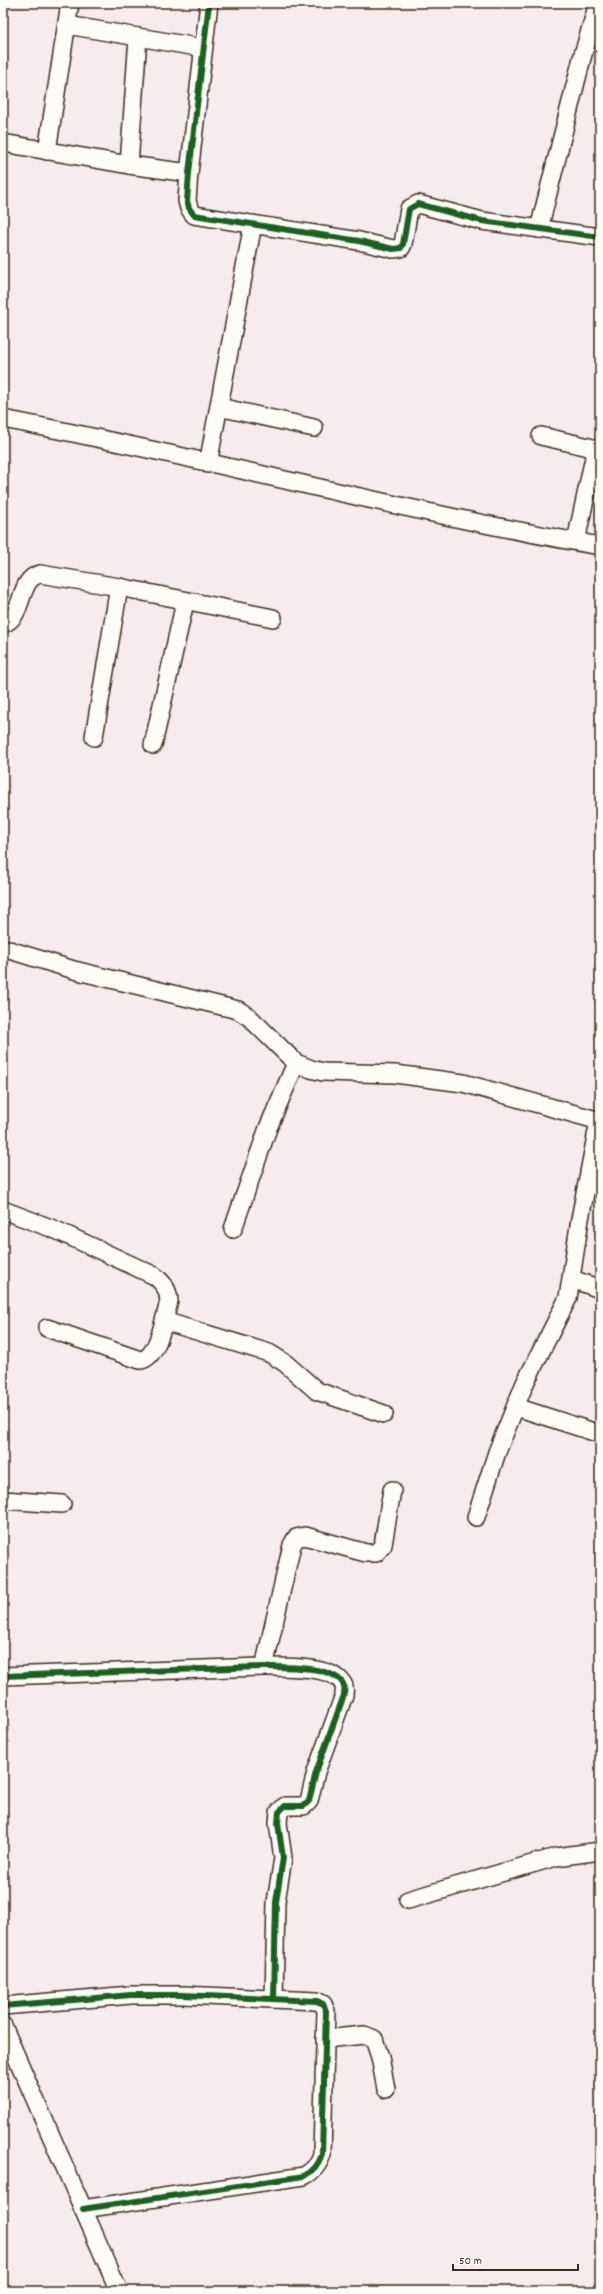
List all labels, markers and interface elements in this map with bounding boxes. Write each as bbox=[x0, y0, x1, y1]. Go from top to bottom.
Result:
scale bar bbox=[453, 2246, 578, 2272]
text: 50 m bbox=[459, 2253, 482, 2270]

